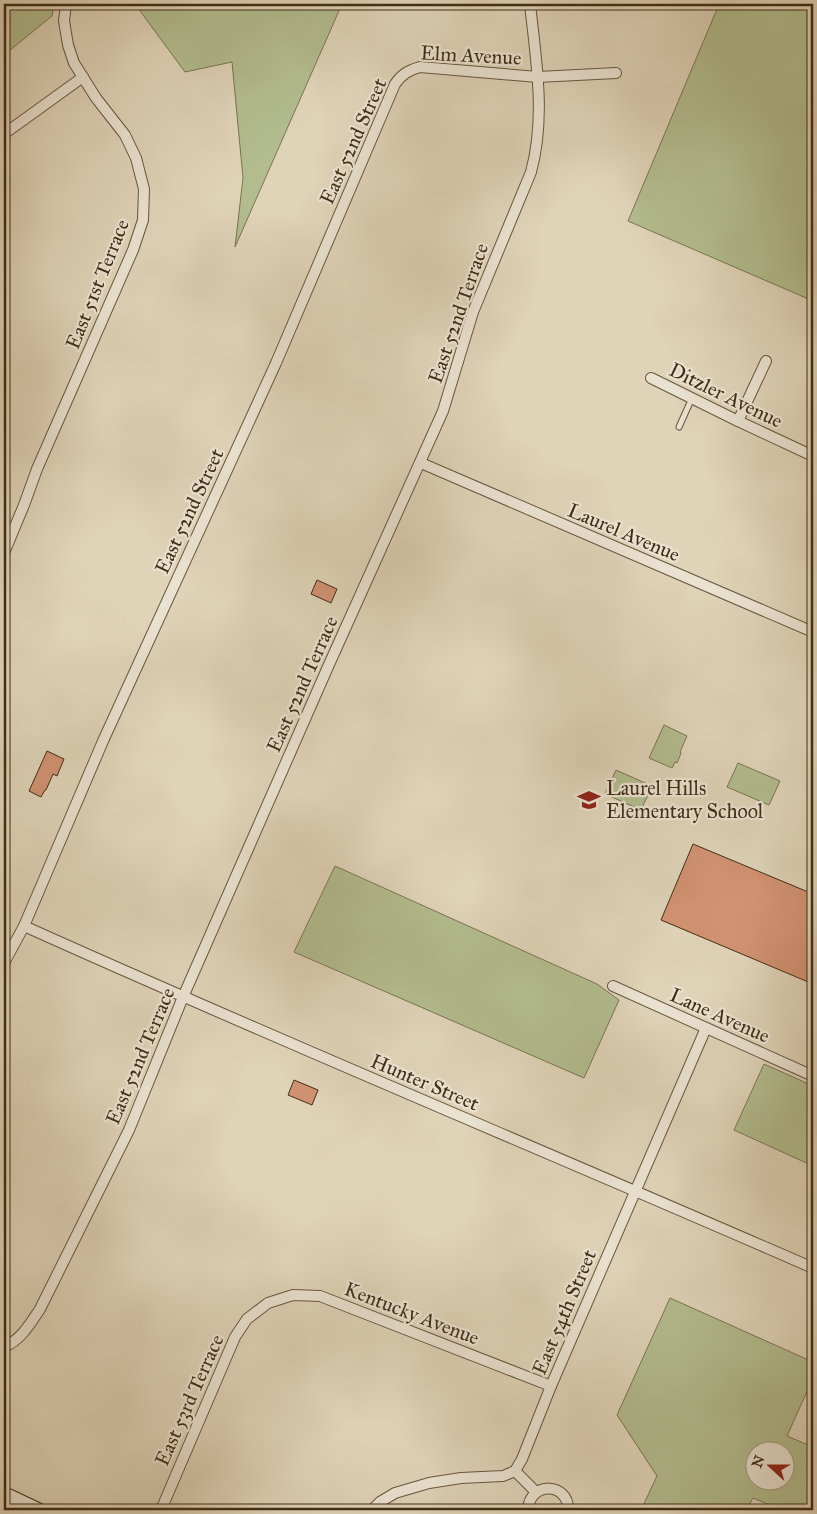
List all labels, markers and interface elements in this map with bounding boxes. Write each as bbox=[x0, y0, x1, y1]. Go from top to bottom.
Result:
street label: Elm Avenue bbox=[420, 40, 522, 70]
street label: East 52nd Street bbox=[314, 74, 392, 208]
street label: East 51st Terrace bbox=[60, 216, 134, 352]
street label: East 52nd Terrace bbox=[423, 240, 493, 386]
street label: Ditzler Avenue bbox=[665, 357, 787, 433]
street label: East 52nd Street bbox=[149, 445, 229, 577]
street label: Laurel Avenue bbox=[564, 498, 684, 566]
street label: East 52nd Terrace bbox=[261, 612, 343, 756]
place label: Laurel Hills Elementary School bbox=[606, 776, 764, 823]
school or university icon: Laurel Hills Elementary School bbox=[576, 787, 602, 813]
street label: Lane Avenue bbox=[666, 982, 774, 1048]
street label: East 52nd Terrace bbox=[100, 984, 180, 1128]
street label: Hunter Street bbox=[367, 1048, 483, 1116]
street label: East 54th Street bbox=[527, 1246, 601, 1378]
street label: Kentucky Avenue bbox=[341, 1276, 483, 1350]
street label: East 53rd Terrace bbox=[149, 1331, 229, 1469]
north arrow bbox=[744, 1442, 794, 1492]
text: N bbox=[748, 1453, 768, 1470]

